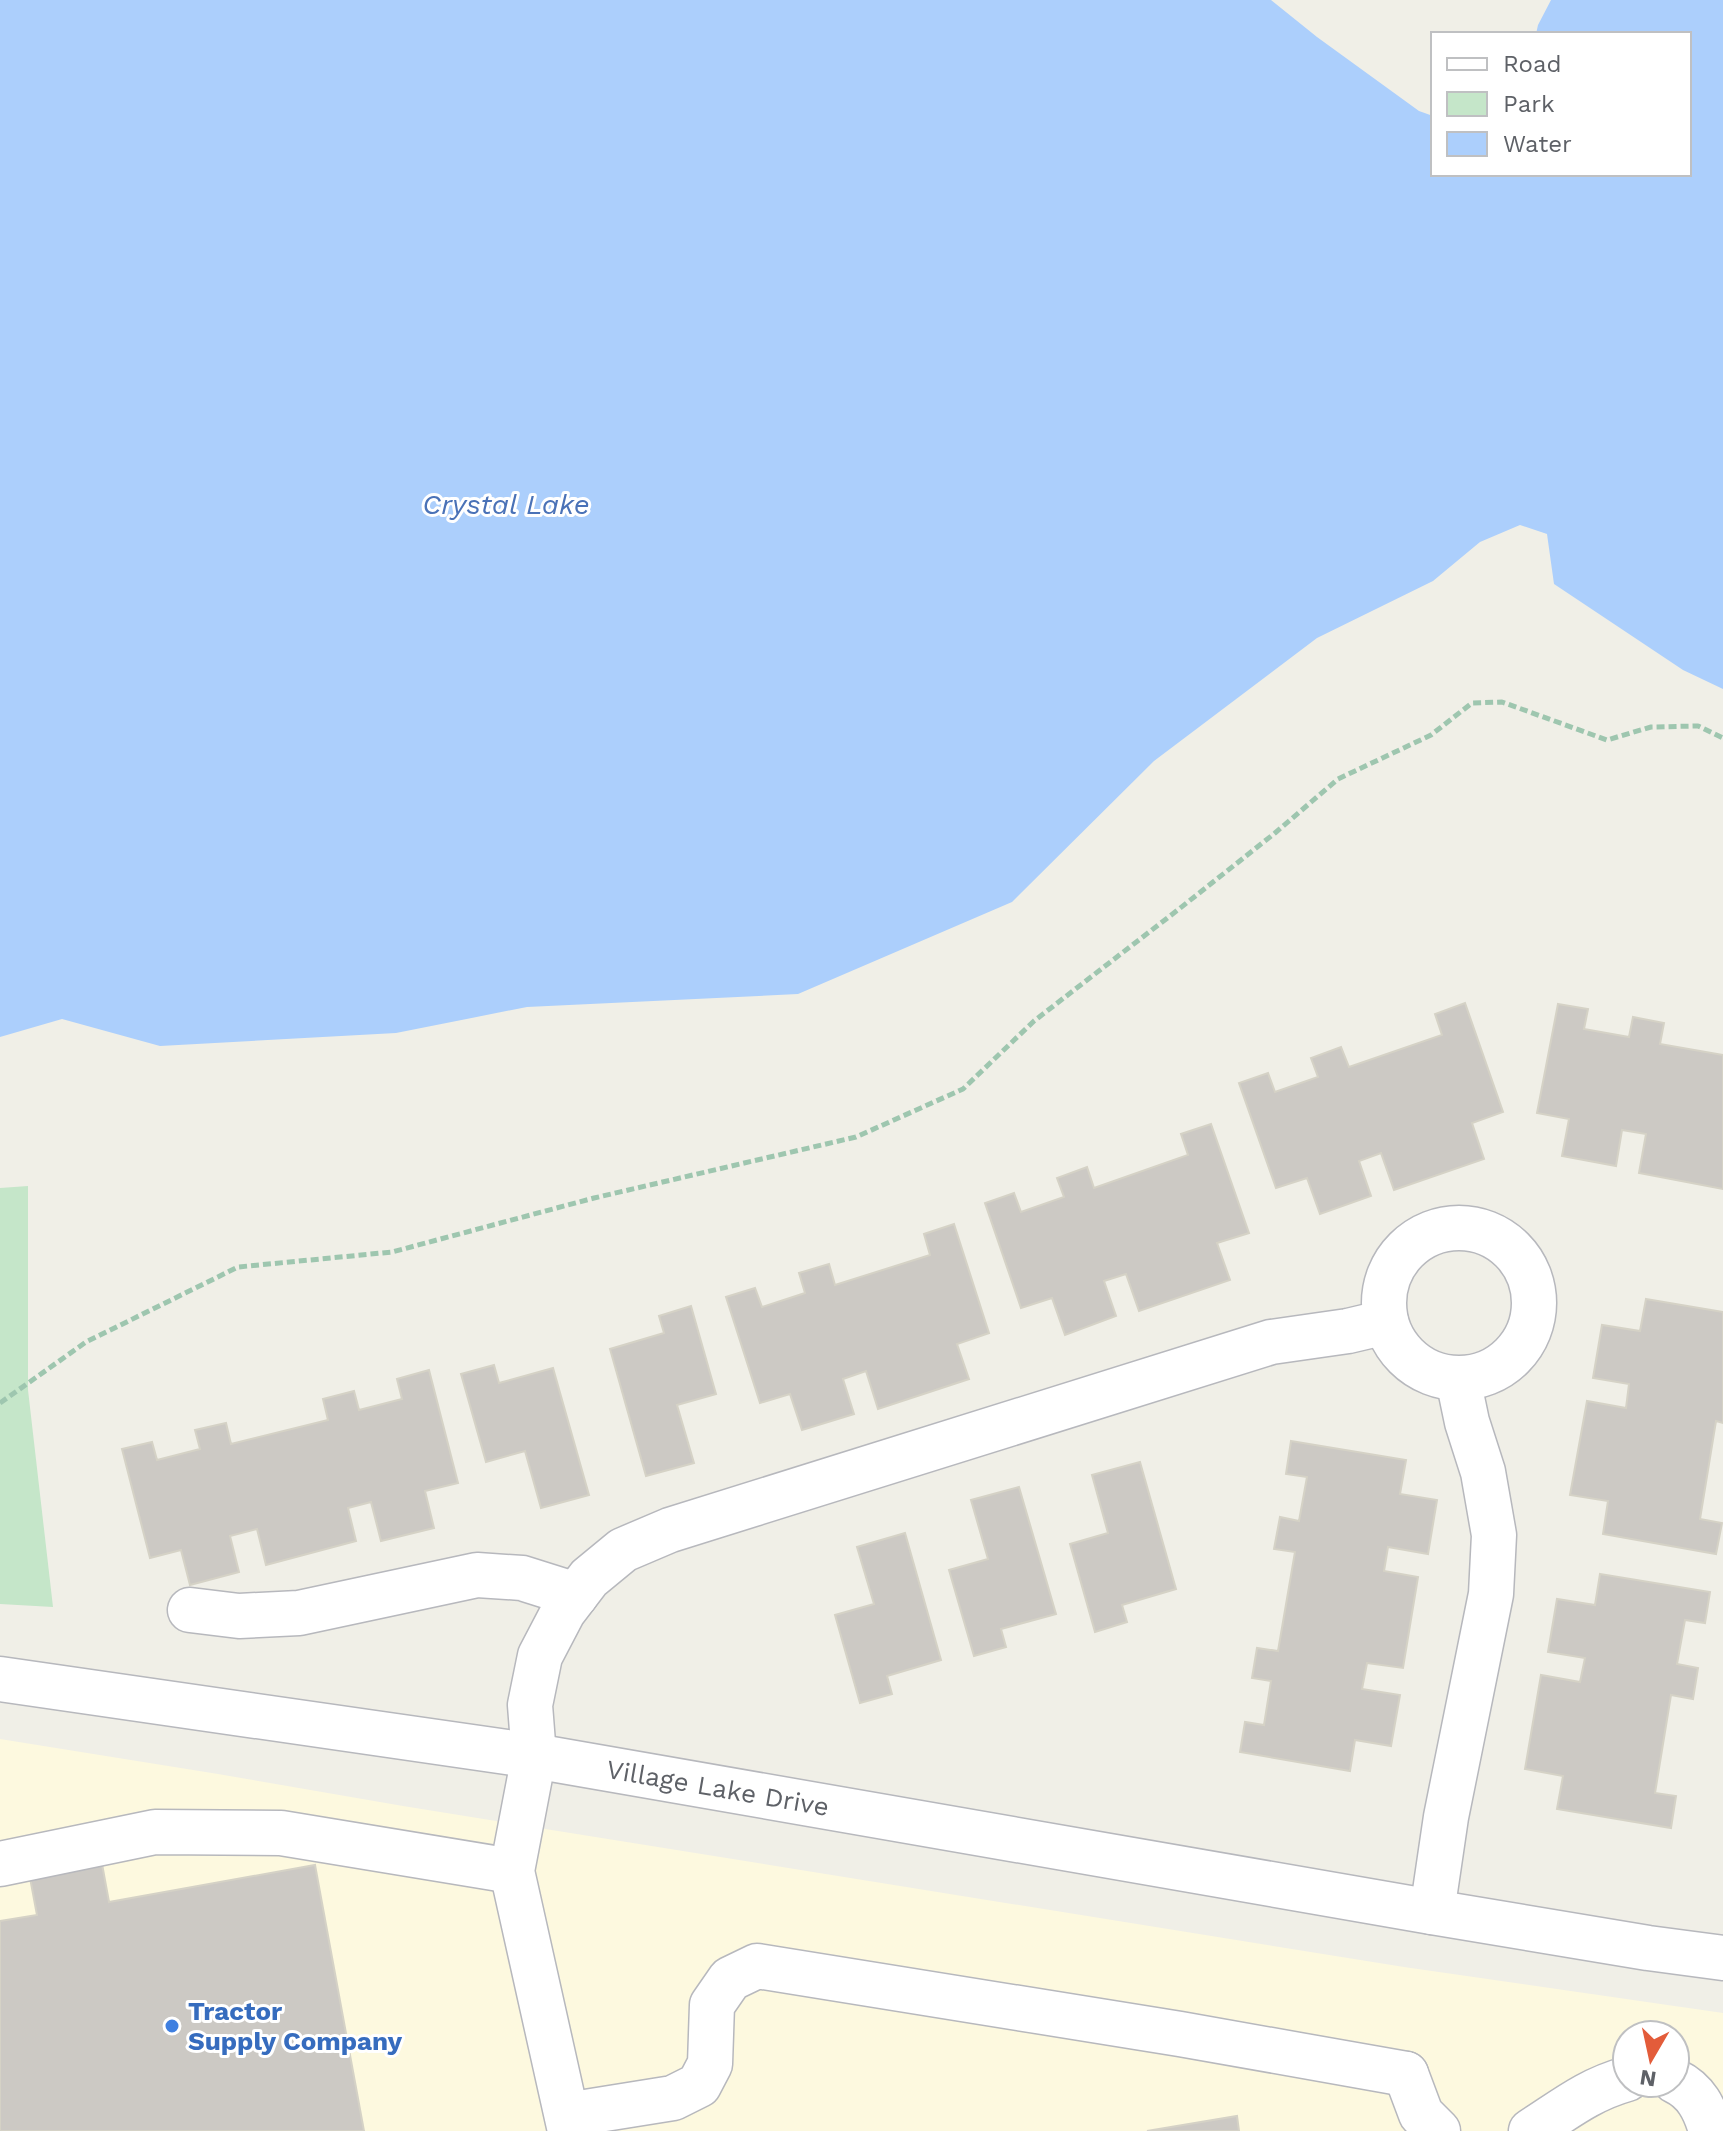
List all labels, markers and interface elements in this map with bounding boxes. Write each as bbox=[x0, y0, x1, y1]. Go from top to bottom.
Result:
legend bbox=[1431, 32, 1691, 176]
text: Road bbox=[1503, 50, 1562, 78]
text: Park bbox=[1503, 90, 1555, 118]
text: Water bbox=[1503, 130, 1572, 158]
water label: Crystal Lake bbox=[422, 488, 590, 521]
street label: Village Lake Drive bbox=[604, 1754, 831, 1822]
place label: Tractor Supply Company bbox=[188, 1996, 403, 2056]
marker: Tractor Supply Company bbox=[163, 2017, 181, 2035]
north arrow bbox=[1611, 2019, 1691, 2099]
text: N bbox=[1638, 2065, 1658, 2092]

